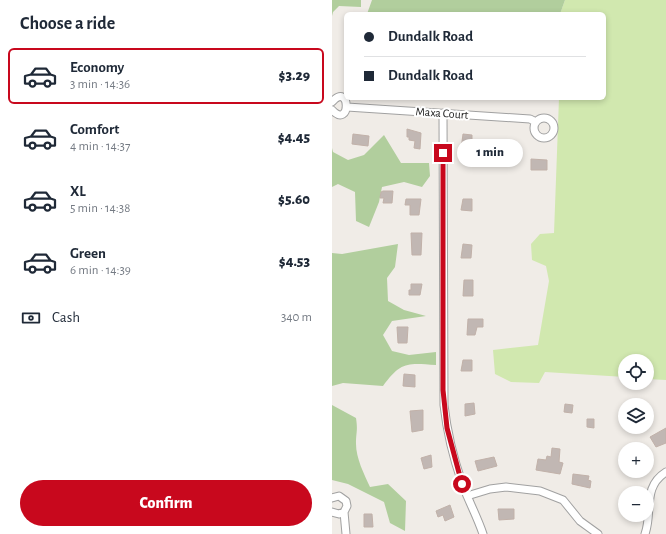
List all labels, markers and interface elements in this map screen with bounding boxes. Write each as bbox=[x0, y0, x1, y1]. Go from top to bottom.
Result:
text: Choose a ride bbox=[20, 15, 115, 33]
text: Dundalk Road bbox=[388, 29, 473, 44]
icon: car bbox=[22, 58, 58, 94]
text: Economy bbox=[70, 60, 124, 75]
text: $3.29 bbox=[279, 68, 310, 83]
text: Dundalk Road bbox=[388, 68, 473, 83]
text: 3 min · 14:36 bbox=[70, 78, 130, 91]
street label: Maxa Court bbox=[415, 105, 469, 121]
icon: car bbox=[22, 120, 58, 156]
text: Comfort bbox=[70, 122, 119, 137]
text: $4.45 bbox=[278, 130, 310, 145]
callout: 1 min bbox=[457, 139, 523, 167]
text: 4 min · 14:37 bbox=[70, 140, 130, 153]
route end bbox=[434, 144, 452, 162]
text: 1 min bbox=[476, 146, 504, 159]
icon: car bbox=[22, 182, 58, 218]
text: XL bbox=[70, 184, 86, 199]
text: $5.60 bbox=[278, 192, 310, 207]
text: 5 min · 14:38 bbox=[70, 202, 130, 215]
icon: car bbox=[22, 244, 58, 280]
text: Green bbox=[70, 246, 106, 261]
text: $4.53 bbox=[279, 254, 310, 269]
text: 6 min · 14:39 bbox=[70, 264, 131, 277]
icon: cash bbox=[20, 307, 42, 329]
text: Cash bbox=[52, 310, 80, 325]
text: 340 m bbox=[281, 311, 312, 324]
map controls bbox=[618, 354, 654, 522]
button: locate bbox=[618, 354, 654, 390]
button: layers bbox=[618, 398, 654, 434]
button: + bbox=[618, 442, 654, 478]
route start bbox=[453, 475, 471, 493]
button: Confirm bbox=[20, 480, 312, 526]
button: − bbox=[618, 486, 654, 522]

